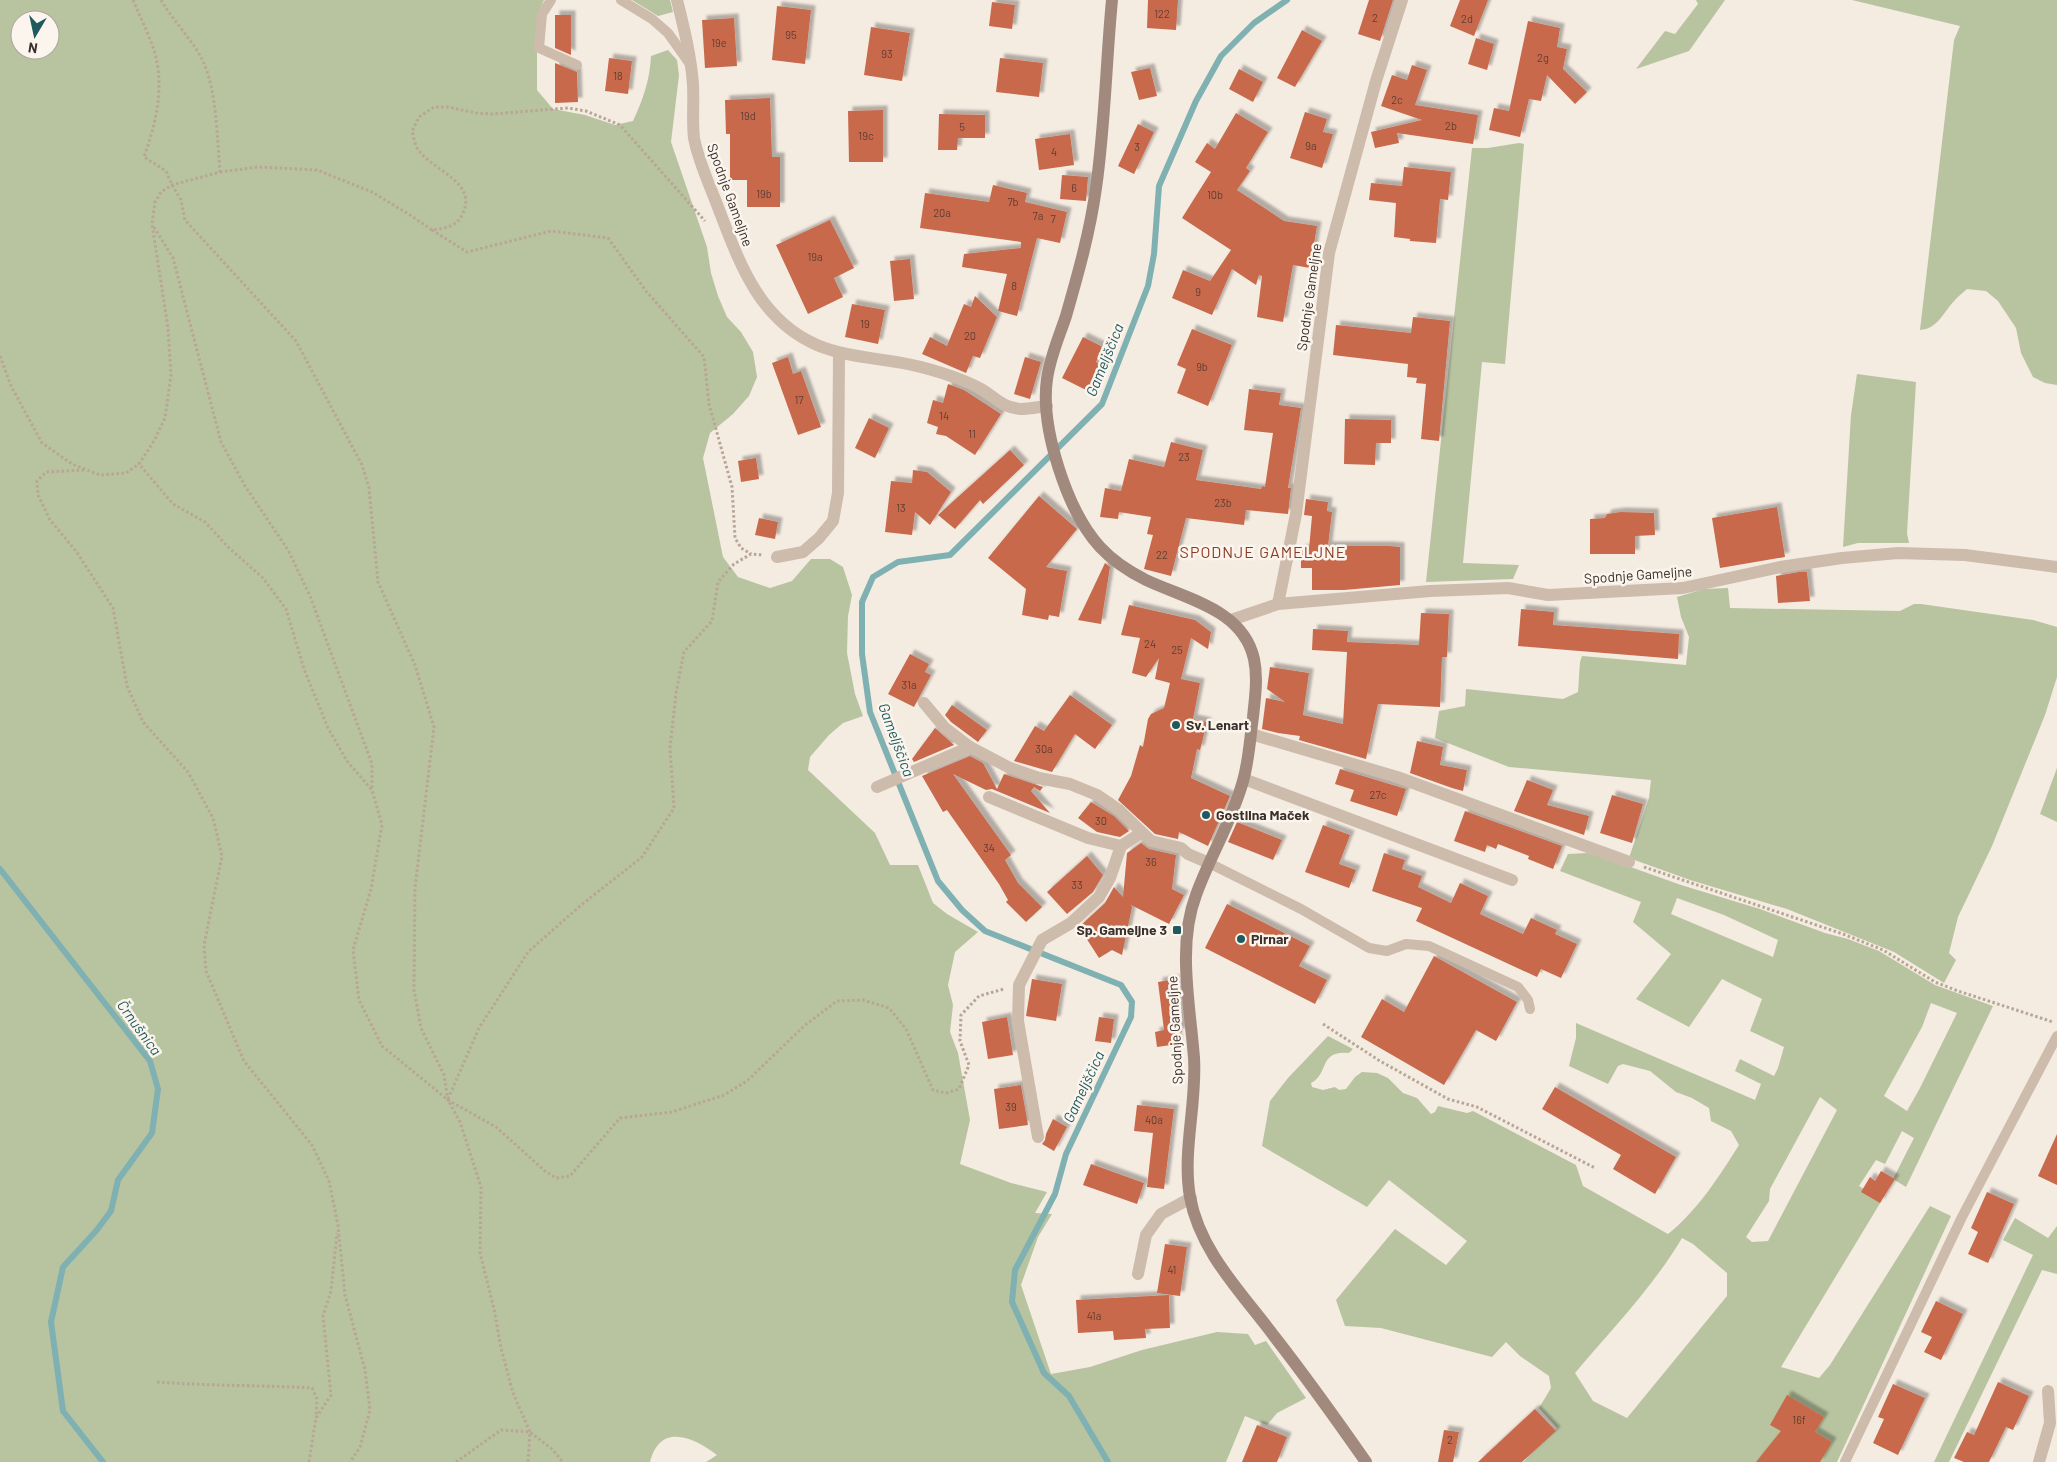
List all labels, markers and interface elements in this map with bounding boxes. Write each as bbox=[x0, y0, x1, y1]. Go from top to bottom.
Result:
house number: 122 bbox=[1154, 7, 1170, 20]
north arrow bbox=[10, 10, 60, 60]
house number: 2 bbox=[1372, 11, 1378, 24]
house number: 2d bbox=[1461, 12, 1473, 25]
house number: 95 bbox=[785, 28, 797, 41]
house number: 19e bbox=[711, 36, 727, 49]
text: N bbox=[27, 39, 39, 57]
house number: 93 bbox=[881, 47, 893, 60]
house number: 2g bbox=[1537, 51, 1549, 64]
house number: 18 bbox=[613, 69, 623, 82]
house number: 2c bbox=[1391, 93, 1403, 106]
house number: 19d bbox=[740, 109, 756, 122]
house number: 2b bbox=[1445, 119, 1457, 132]
house number: 5 bbox=[959, 120, 965, 133]
house number: 19c bbox=[858, 129, 874, 142]
house number: 9a bbox=[1305, 139, 1317, 152]
house number: 3 bbox=[1134, 140, 1140, 153]
street label: Spodnje Gameljne bbox=[704, 141, 757, 249]
house number: 4 bbox=[1051, 145, 1057, 158]
house number: 6 bbox=[1071, 181, 1077, 194]
house number: 19b bbox=[756, 187, 772, 200]
house number: 10b bbox=[1207, 188, 1223, 201]
house number: 7b bbox=[1007, 195, 1019, 208]
house number: 20a bbox=[933, 206, 951, 219]
house number: 7a bbox=[1033, 209, 1043, 222]
house number: 7 bbox=[1050, 212, 1056, 225]
street label: Spodnje Gameljne bbox=[1293, 242, 1324, 352]
house number: 19a bbox=[807, 250, 823, 263]
house number: 8 bbox=[1011, 279, 1017, 292]
house number: 9 bbox=[1195, 285, 1201, 298]
house number: 19 bbox=[860, 317, 870, 330]
water label: Gameljščica bbox=[1081, 320, 1127, 399]
house number: 20 bbox=[964, 329, 976, 342]
house number: 9b bbox=[1196, 360, 1208, 373]
house number: 17 bbox=[794, 393, 804, 406]
house number: 14 bbox=[939, 409, 949, 422]
house number: 11 bbox=[968, 427, 976, 440]
house number: 23 bbox=[1178, 450, 1190, 463]
house number: 23b bbox=[1214, 496, 1232, 509]
house number: 13 bbox=[896, 501, 906, 514]
district label: SPODNJE GAMELJNE bbox=[1180, 542, 1346, 561]
house number: 22 bbox=[1156, 548, 1168, 561]
street label: Spodnje Gameljne bbox=[1583, 562, 1693, 587]
house number: 24 bbox=[1144, 637, 1156, 650]
house number: 25 bbox=[1171, 643, 1183, 656]
house number: 31a bbox=[901, 678, 917, 691]
water label: Gameljščica bbox=[875, 700, 919, 779]
place label: Sv. Lenart bbox=[1186, 716, 1249, 733]
marker: Sv. Lenart bbox=[1170, 719, 1182, 731]
house number: 30a bbox=[1035, 742, 1053, 755]
house number: 27c bbox=[1370, 788, 1387, 801]
place label: Gostilna Maček bbox=[1216, 806, 1310, 823]
marker: Gostilna Maček bbox=[1200, 809, 1212, 821]
house number: 30 bbox=[1095, 814, 1107, 827]
house number: 34 bbox=[983, 841, 995, 854]
house number: 36 bbox=[1145, 855, 1157, 868]
house number: 33 bbox=[1071, 878, 1083, 891]
place label: Sp. Gameljne 3 bbox=[1076, 921, 1167, 938]
marker: Sp. Gameljne 3 bbox=[1171, 924, 1183, 936]
place label: Pirnar bbox=[1251, 930, 1289, 947]
marker: Pirnar bbox=[1235, 933, 1247, 945]
street label: Spodnje Gameljne bbox=[1163, 975, 1186, 1085]
water label: Črnušnica bbox=[114, 996, 166, 1059]
water label: Gameljščica bbox=[1059, 1048, 1108, 1125]
house number: 39 bbox=[1005, 1100, 1017, 1113]
house number: 40a bbox=[1145, 1113, 1163, 1126]
house number: 41 bbox=[1168, 1263, 1176, 1276]
house number: 41a bbox=[1087, 1309, 1101, 1322]
house number: 16f bbox=[1792, 1413, 1806, 1426]
house number: 2 bbox=[1447, 1433, 1453, 1446]

